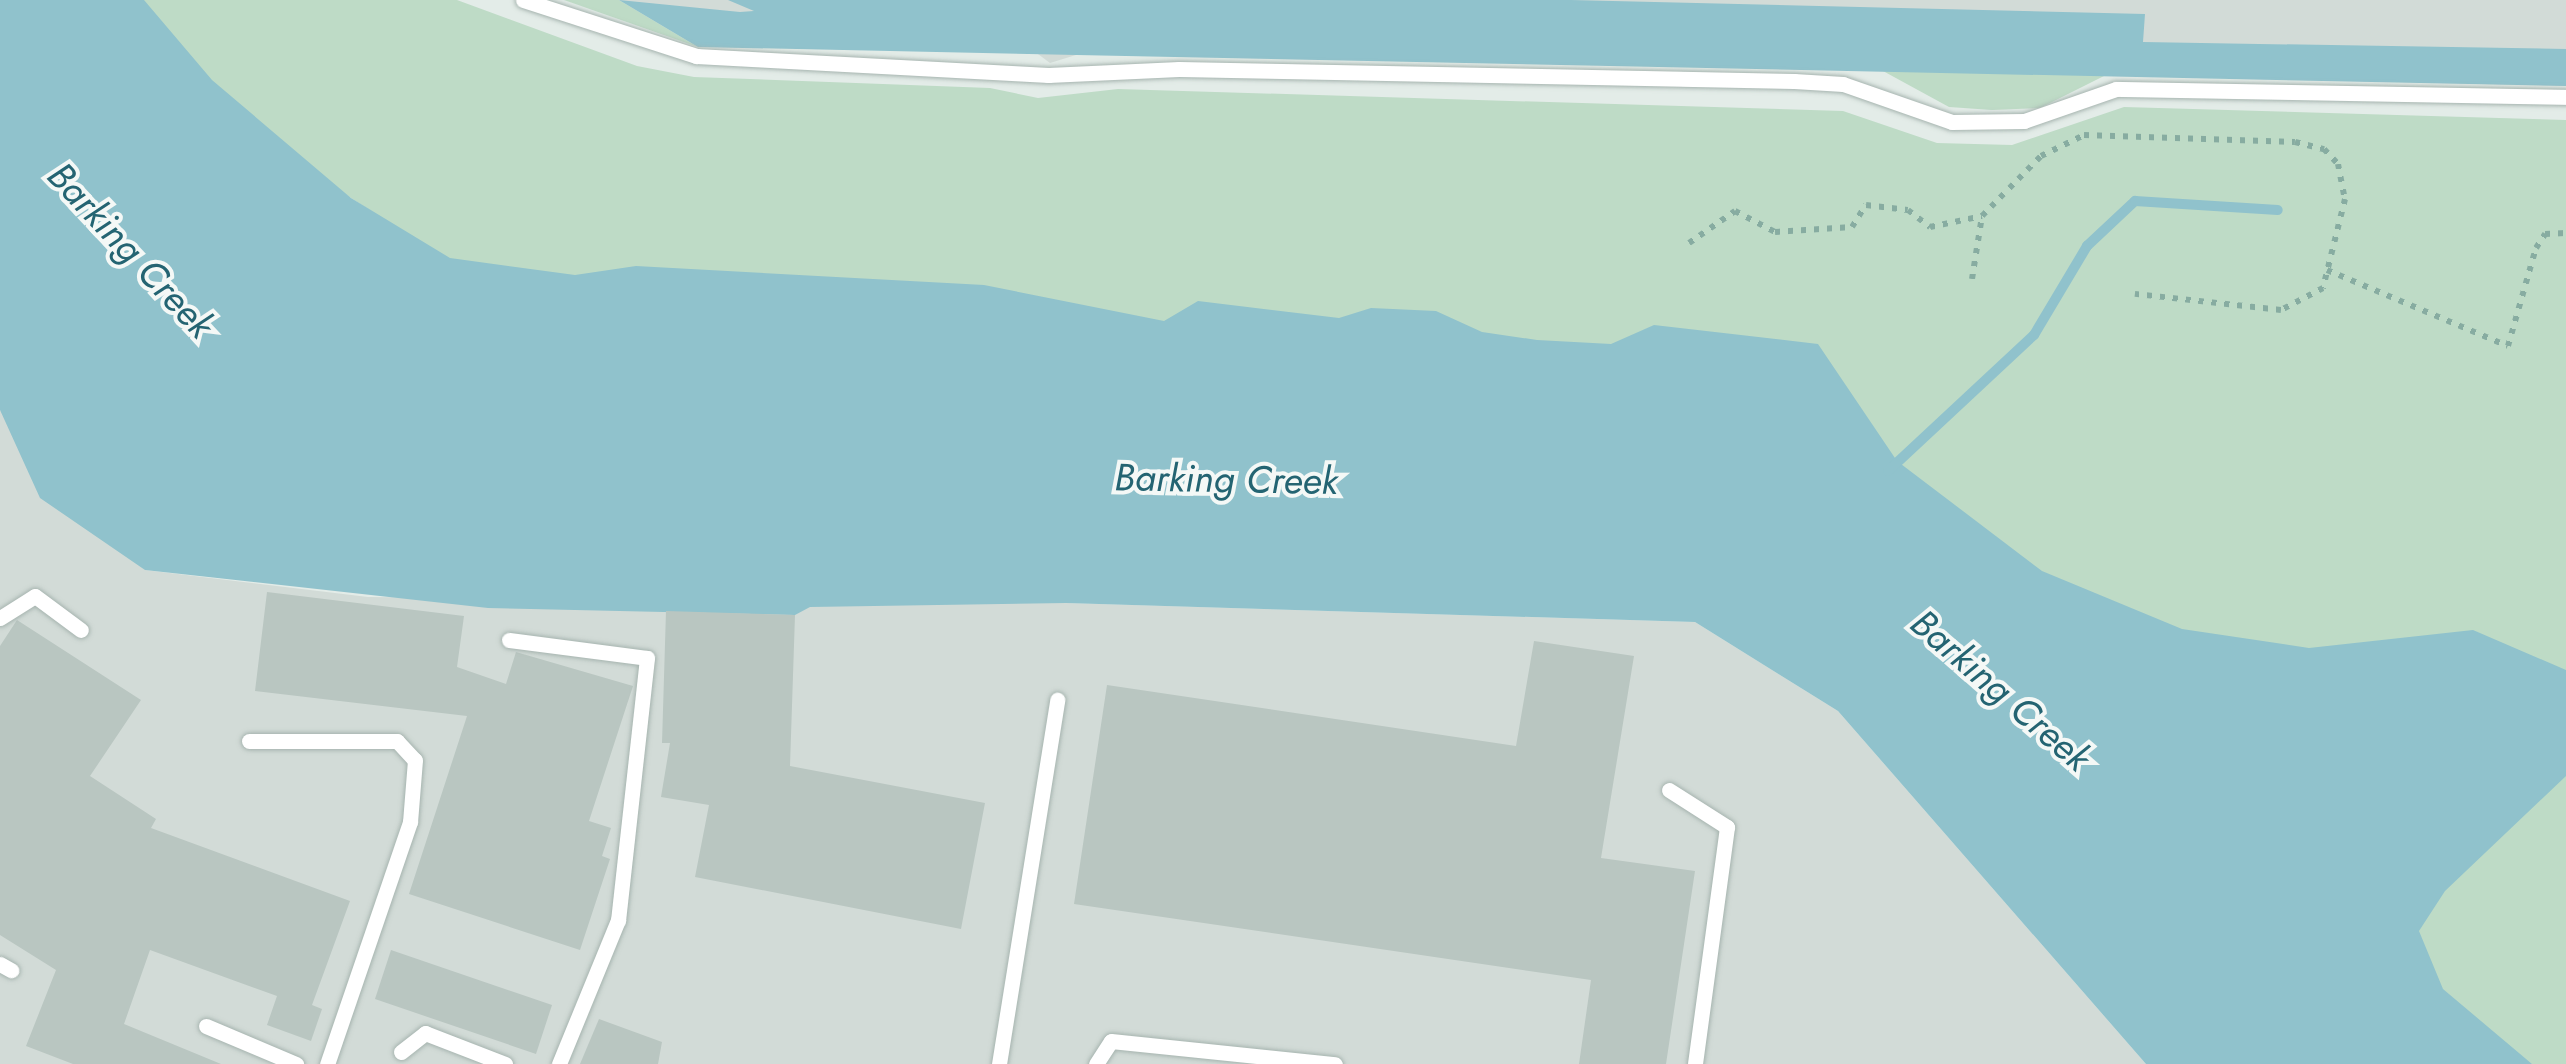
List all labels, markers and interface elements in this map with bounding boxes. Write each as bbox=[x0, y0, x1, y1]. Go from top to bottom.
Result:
water label: Barking Creek bbox=[38, 153, 224, 347]
water label: Barking Creek bbox=[1114, 454, 1338, 504]
water label: Barking Creek bbox=[1902, 599, 2100, 781]

